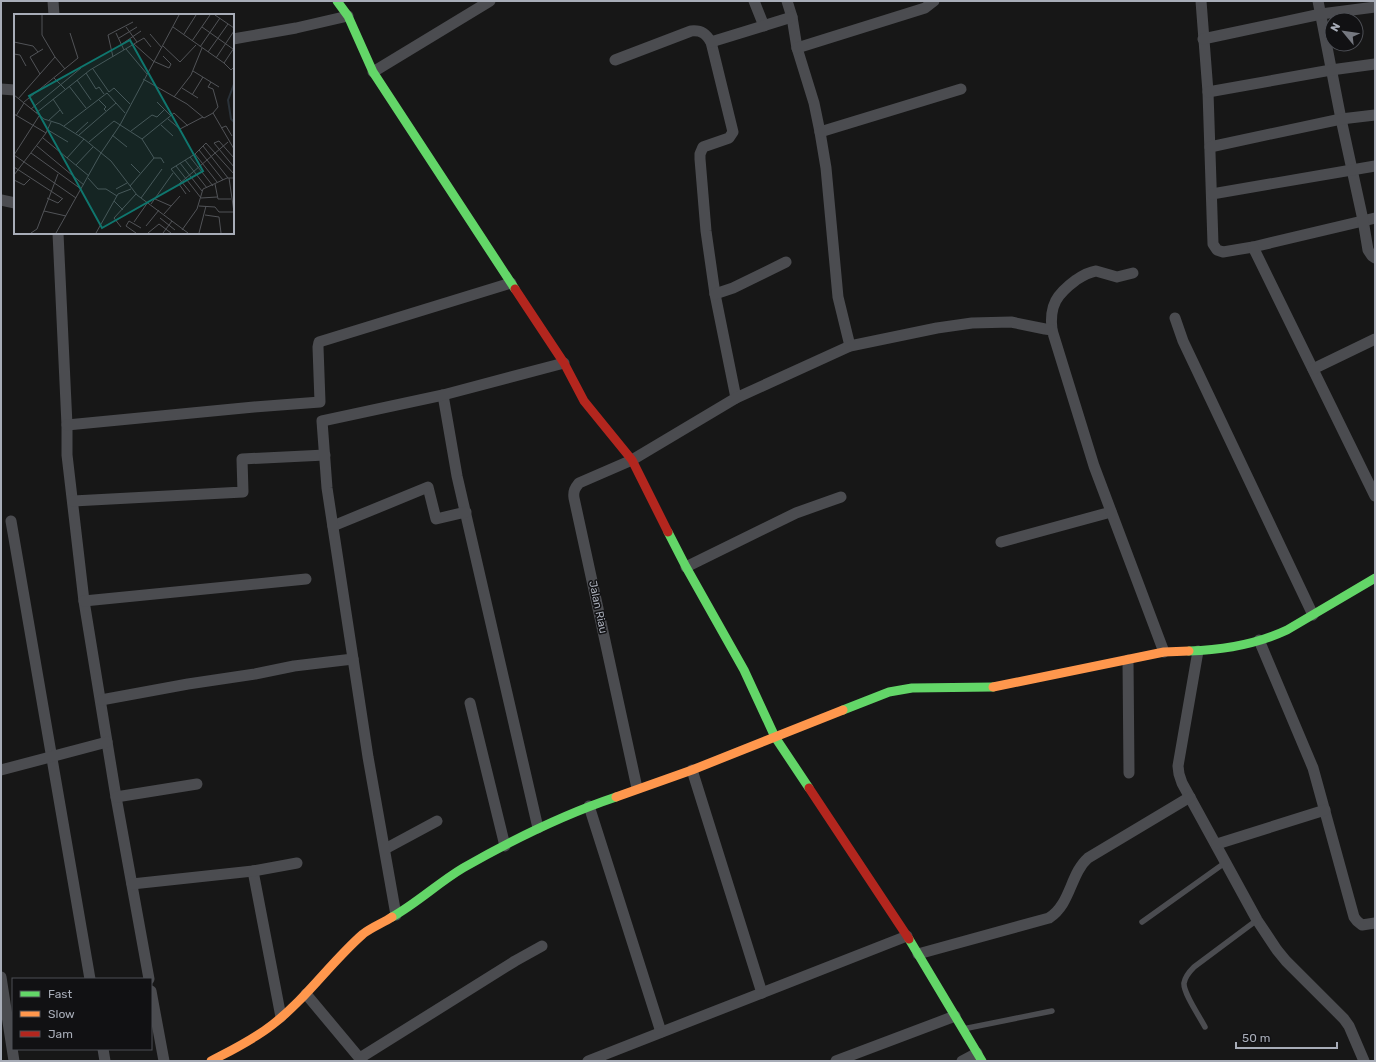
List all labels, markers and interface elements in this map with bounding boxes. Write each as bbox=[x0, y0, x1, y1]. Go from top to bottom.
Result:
north arrow bbox=[1324, 12, 1364, 52]
inset map bbox=[14, 14, 234, 234]
text: N bbox=[1328, 21, 1343, 34]
street label: Jalan Riau bbox=[586, 579, 610, 635]
legend bbox=[12, 978, 152, 1050]
text: Fast bbox=[48, 987, 72, 1001]
text: Slow bbox=[48, 1007, 75, 1021]
scale bar bbox=[1236, 1024, 1337, 1050]
text: Jam bbox=[48, 1027, 73, 1041]
text: 50 m bbox=[1242, 1031, 1270, 1045]

